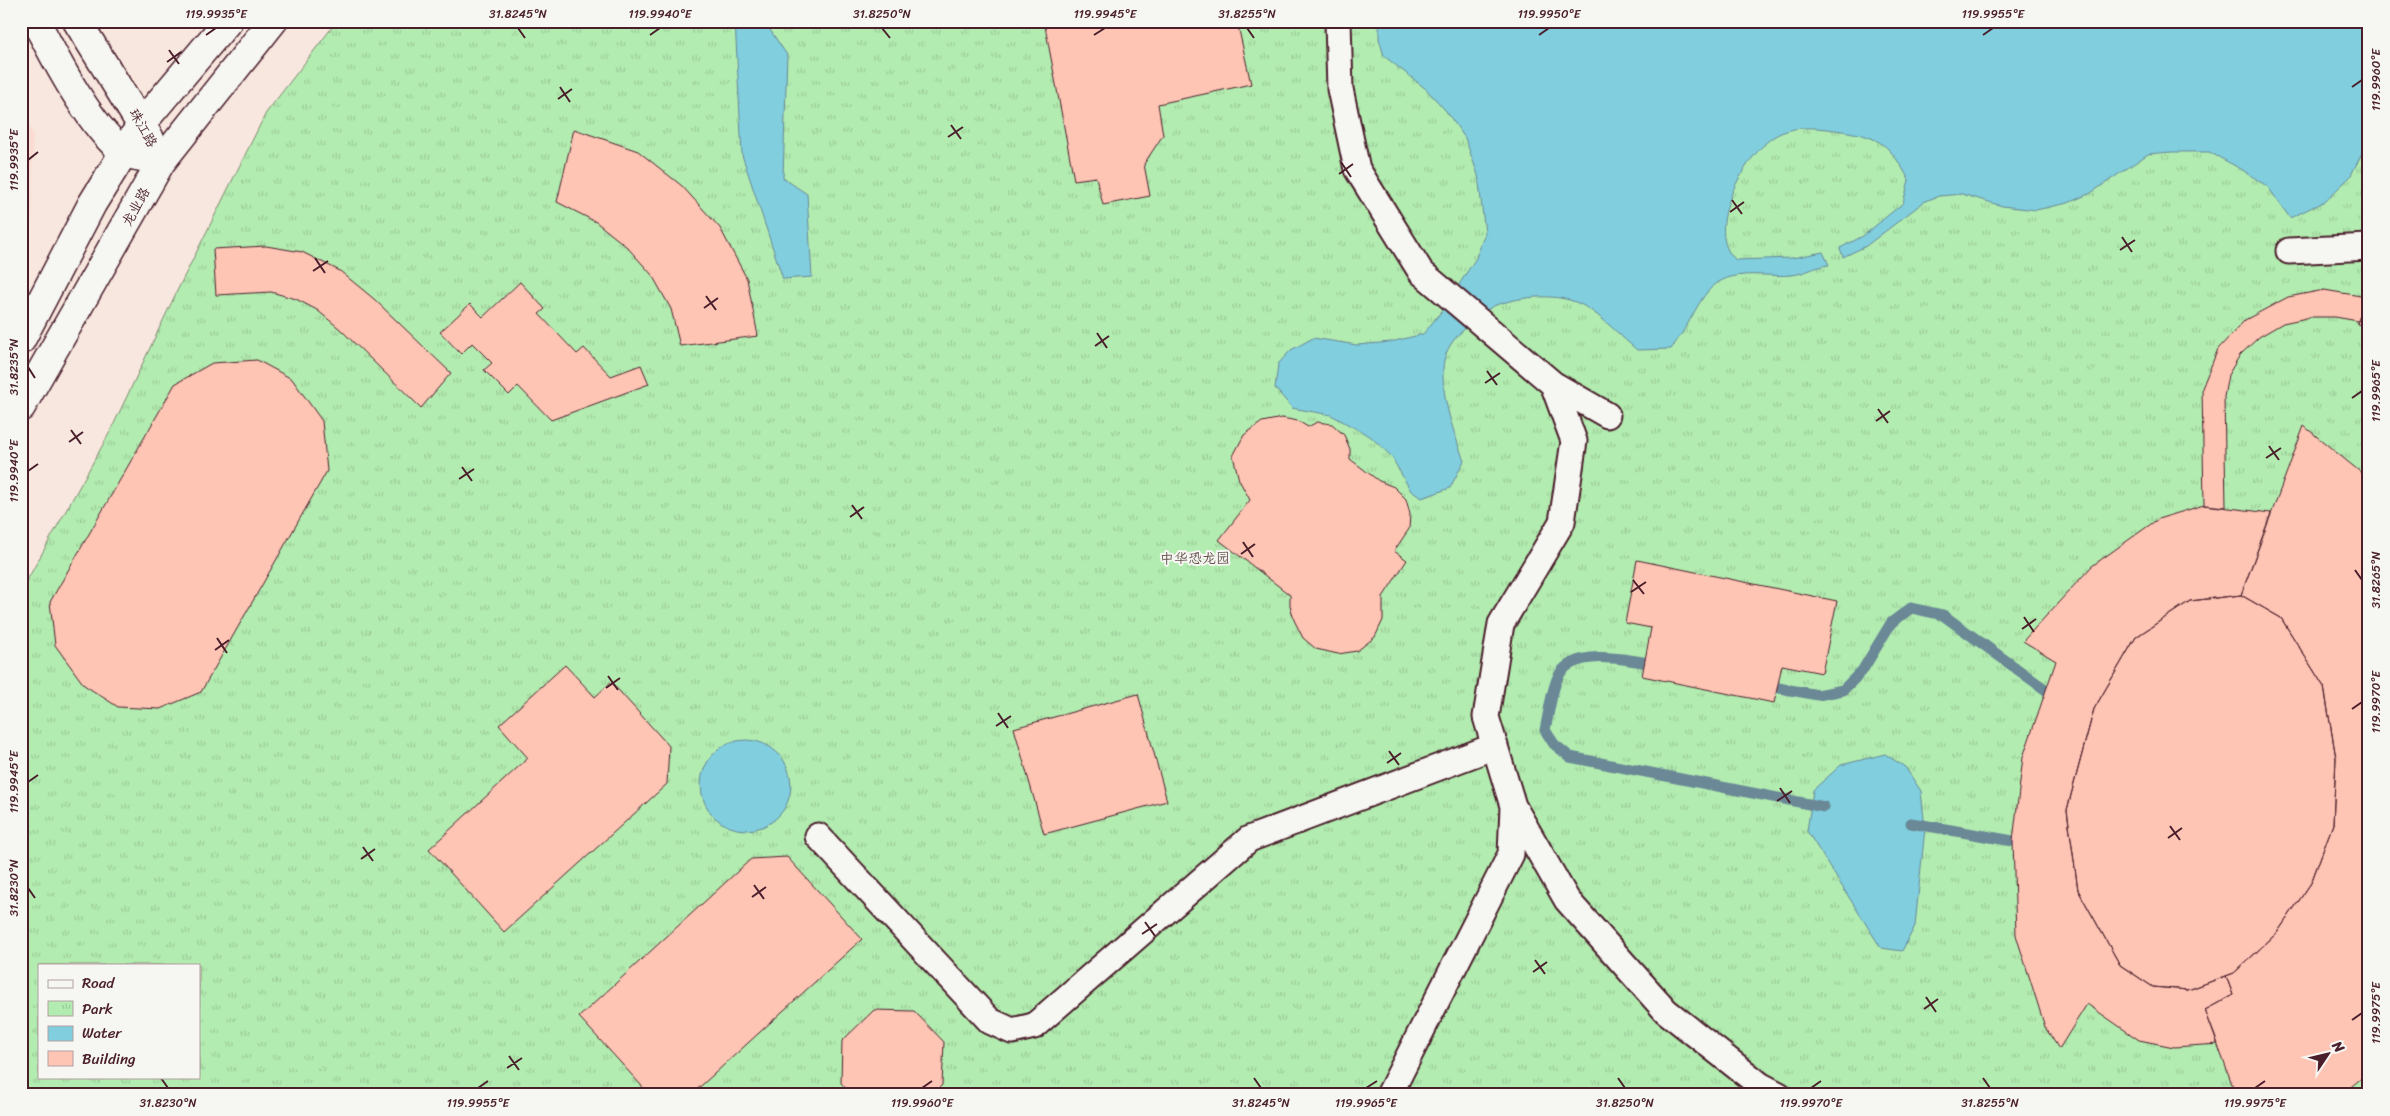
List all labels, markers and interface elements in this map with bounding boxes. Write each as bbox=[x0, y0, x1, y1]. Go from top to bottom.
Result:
text: 119.9935°E bbox=[185, 3, 248, 25]
text: 31.8245°N bbox=[489, 3, 548, 25]
text: 119.9940°E bbox=[629, 3, 693, 25]
text: 31.8250°N bbox=[853, 3, 912, 25]
text: 119.9945°E bbox=[1074, 3, 1138, 25]
text: 31.8255°N bbox=[1218, 3, 1277, 25]
text: 119.9950°E bbox=[1518, 3, 1582, 25]
text: 119.9955°E bbox=[1962, 3, 2026, 25]
text: 119.9960°E bbox=[2365, 48, 2387, 111]
street label: 珠江路 bbox=[122, 104, 164, 152]
text: 119.9935°E bbox=[3, 128, 25, 191]
street label: 龙业路 bbox=[115, 183, 157, 231]
text: 31.8235°N bbox=[3, 338, 25, 395]
text: 119.9965°E bbox=[2365, 359, 2387, 422]
text: 119.9940°E bbox=[3, 438, 25, 502]
park label: 中华恐龙园 bbox=[1160, 546, 1230, 571]
text: 31.8265°N bbox=[2365, 551, 2387, 609]
text: 119.9970°E bbox=[2365, 670, 2387, 733]
text: 119.9945°E bbox=[3, 749, 25, 813]
text: 31.8230°N bbox=[3, 859, 25, 917]
legend bbox=[38, 964, 200, 1078]
text: Road bbox=[82, 970, 115, 996]
text: 119.9975°E bbox=[2365, 981, 2387, 1044]
text: Park bbox=[82, 996, 113, 1022]
text: Water bbox=[82, 1020, 122, 1046]
north arrow bbox=[2302, 1028, 2352, 1078]
text: N bbox=[2325, 1035, 2351, 1058]
text: Building bbox=[82, 1046, 136, 1072]
text: 31.8230°N bbox=[139, 1092, 197, 1114]
text: 119.9955°E bbox=[447, 1092, 511, 1114]
text: 119.9960°E bbox=[891, 1092, 954, 1114]
text: 31.8245°N bbox=[1232, 1092, 1291, 1114]
text: 119.9965°E bbox=[1335, 1092, 1398, 1114]
text: 31.8250°N bbox=[1596, 1092, 1655, 1114]
text: 119.9970°E bbox=[1780, 1092, 1843, 1114]
text: 31.8255°N bbox=[1961, 1092, 2020, 1114]
text: 119.9975°E bbox=[2224, 1092, 2287, 1114]

